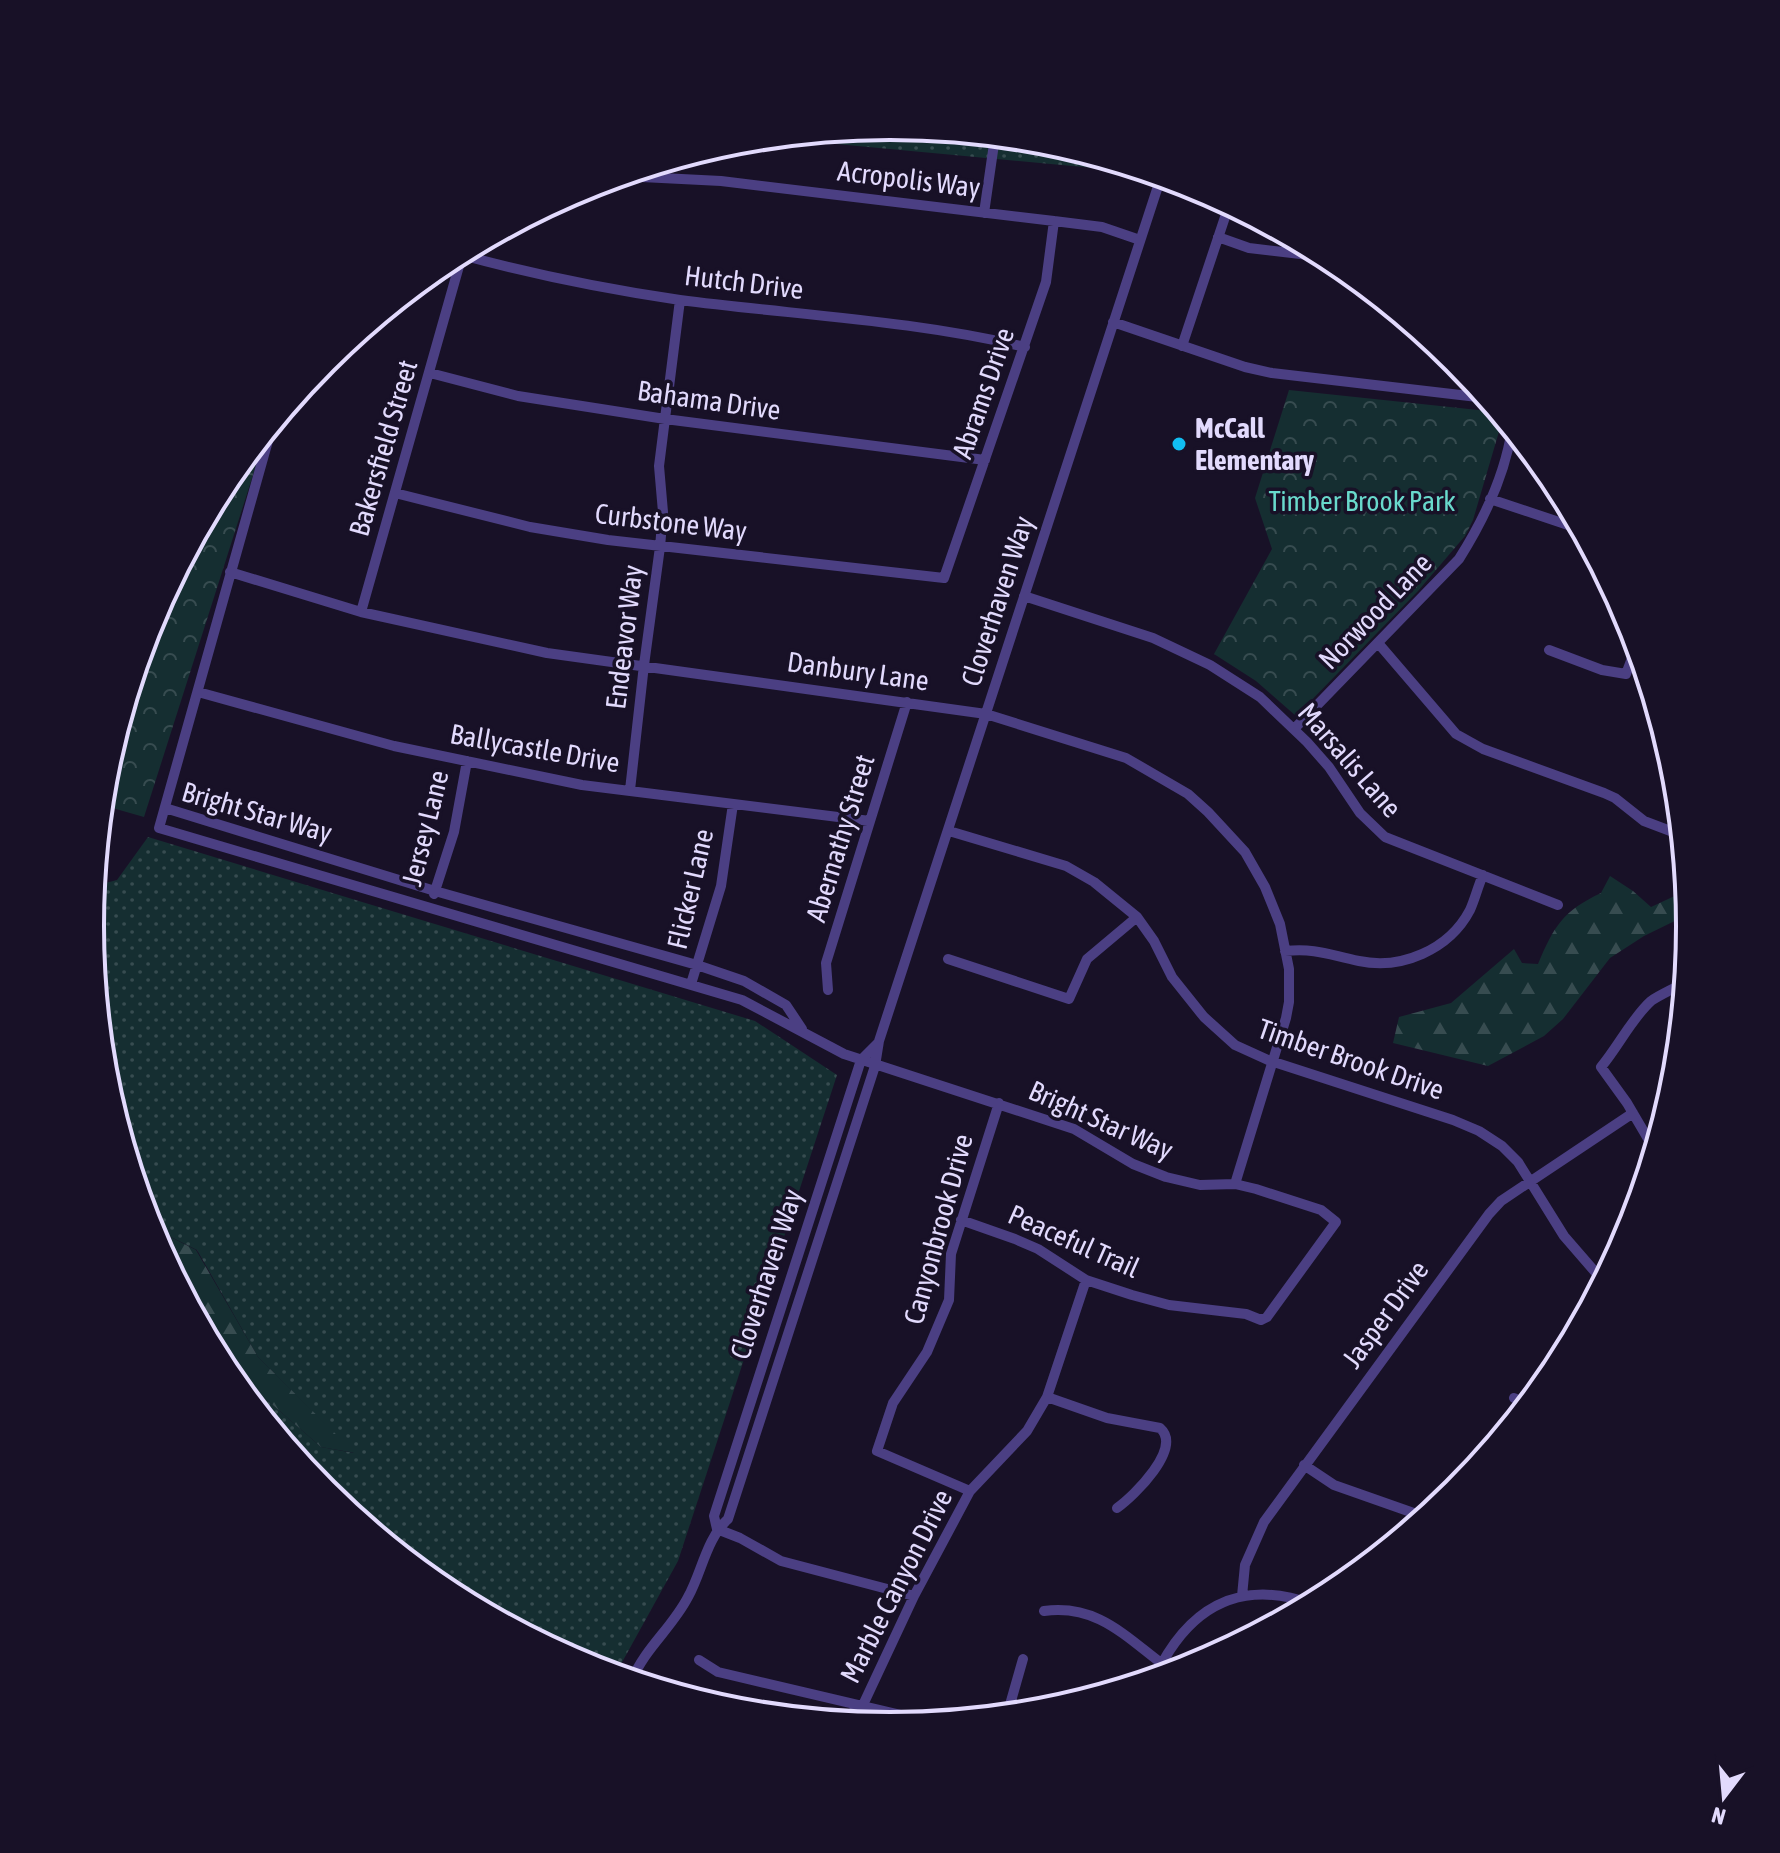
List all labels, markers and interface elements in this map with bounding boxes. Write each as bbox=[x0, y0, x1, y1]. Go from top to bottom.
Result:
street label: Acropolis Way bbox=[836, 154, 982, 204]
street label: Hutch Drive bbox=[683, 259, 805, 305]
street label: Abrams Drive bbox=[946, 324, 1020, 462]
street label: Bakersfield Street bbox=[343, 356, 423, 540]
street label: Bahama Drive bbox=[635, 374, 783, 426]
place label: McCall Elementary bbox=[1195, 412, 1315, 476]
marker: McCall Elementary bbox=[1170, 435, 1188, 453]
park label: Timber Brook Park bbox=[1268, 485, 1456, 517]
street label: Curbstone Way bbox=[593, 497, 749, 547]
street label: Cloverhaven Way bbox=[954, 512, 1040, 690]
street label: Norwood Lane bbox=[1312, 547, 1438, 675]
street label: Endeavor Way bbox=[599, 563, 649, 711]
street label: Danbury Lane bbox=[785, 645, 931, 697]
street label: Marsalis Lane bbox=[1292, 696, 1408, 824]
street label: Ballycastle Drive bbox=[448, 717, 622, 779]
street label: Abernathy Street bbox=[799, 751, 881, 925]
street label: Jersey Lane bbox=[395, 767, 455, 889]
street label: Bright Star Way bbox=[178, 775, 336, 849]
street label: Flicker Lane bbox=[661, 826, 719, 952]
street label: Timber Brook Drive bbox=[1254, 1012, 1448, 1106]
street label: Bright Star Way bbox=[1024, 1074, 1178, 1166]
street label: Canyonbrook Drive bbox=[897, 1130, 979, 1328]
street label: Cloverhaven Way bbox=[723, 1185, 809, 1363]
street label: Peaceful Trail bbox=[1004, 1198, 1145, 1284]
street label: Jasper Drive bbox=[1336, 1254, 1434, 1374]
street label: Marble Canyon Drive bbox=[834, 1484, 958, 1688]
north arrow bbox=[1684, 1757, 1764, 1837]
text: N bbox=[1709, 1802, 1728, 1831]

